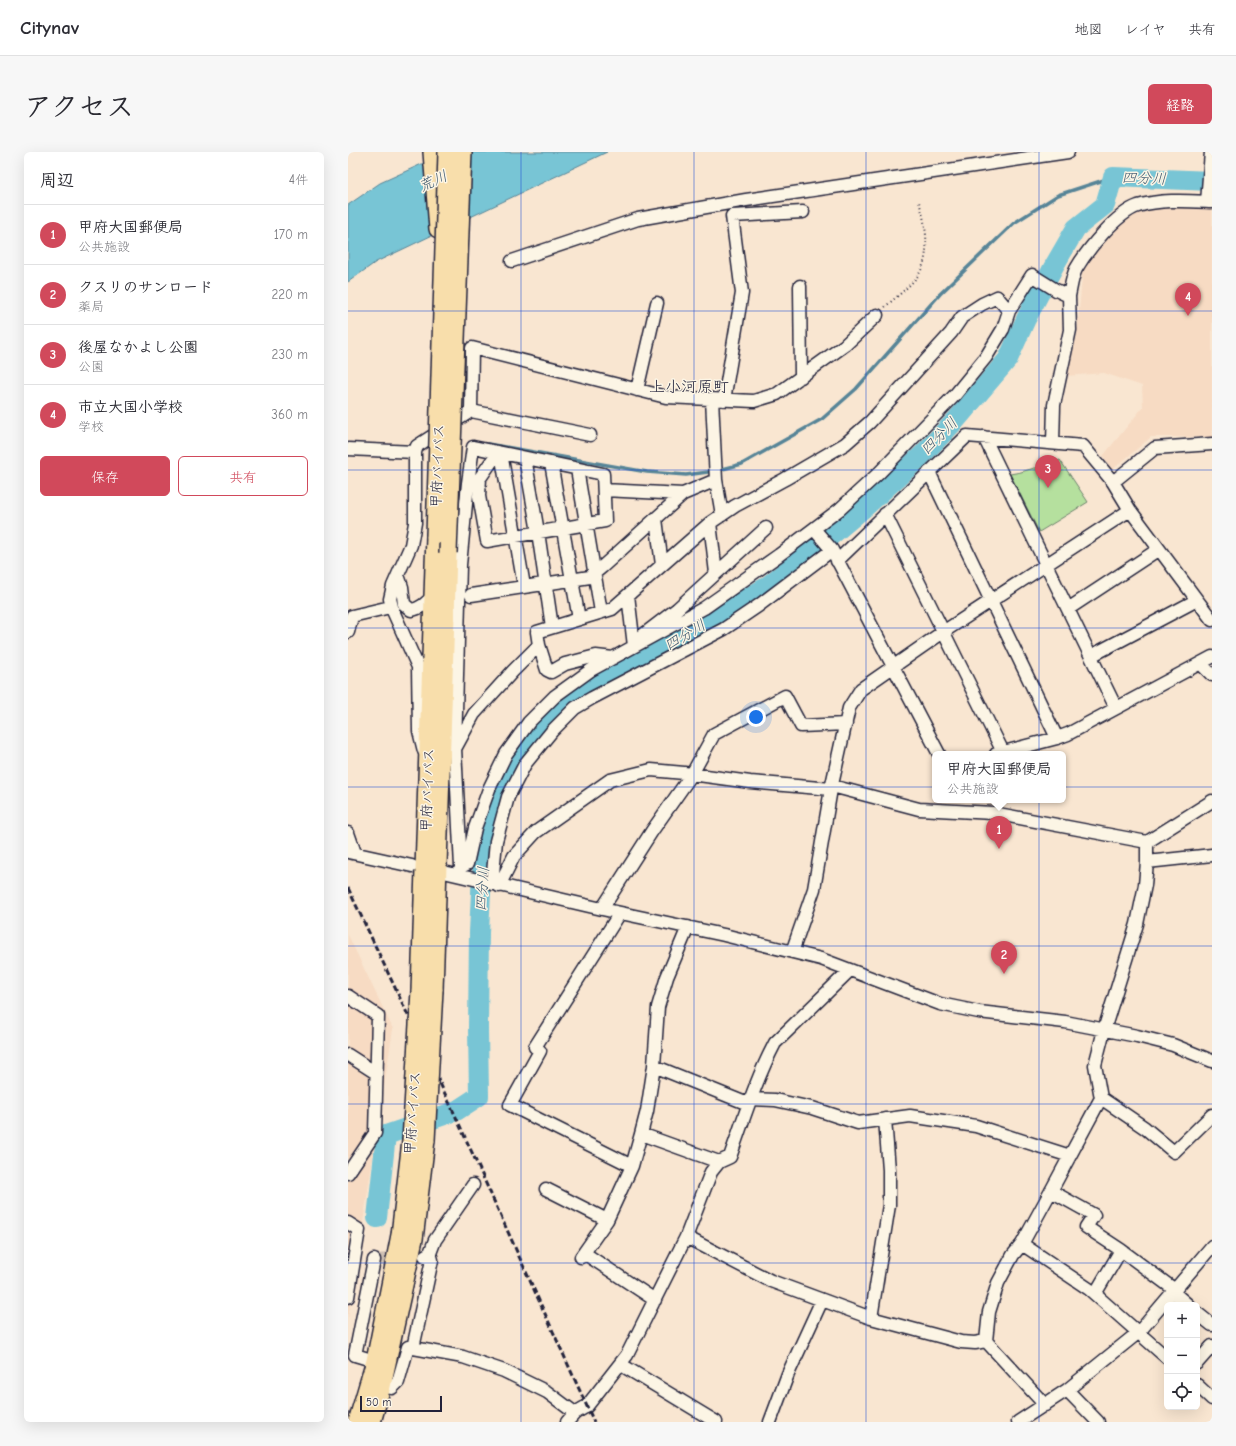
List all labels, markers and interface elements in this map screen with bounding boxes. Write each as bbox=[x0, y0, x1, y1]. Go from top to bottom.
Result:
text: Citynav bbox=[20, 17, 79, 39]
text: 地図 bbox=[1075, 21, 1103, 38]
text: レイヤ bbox=[1125, 21, 1166, 38]
text: 共有 bbox=[1188, 21, 1216, 38]
button: 経路 bbox=[1148, 84, 1212, 124]
text: アクセス bbox=[24, 91, 134, 123]
water label: 荒川 bbox=[416, 167, 450, 195]
water label: 四分川 bbox=[1121, 168, 1167, 188]
text: 周辺 bbox=[40, 171, 74, 190]
text: 4件 bbox=[289, 172, 308, 187]
text: 甲府大国郵便局 bbox=[78, 218, 183, 236]
text: 1 bbox=[50, 227, 56, 242]
text: 170 m bbox=[274, 227, 308, 242]
text: 公共施設 bbox=[78, 239, 130, 254]
text: クスリのサンロード bbox=[78, 278, 213, 296]
pin: 4 bbox=[1175, 283, 1201, 316]
text: 2 bbox=[50, 287, 56, 302]
text: 220 m bbox=[271, 287, 308, 302]
text: 薬局 bbox=[78, 299, 104, 314]
text: 後屋なかよし公園 bbox=[78, 338, 198, 356]
text: 3 bbox=[50, 347, 56, 362]
text: 230 m bbox=[272, 347, 308, 362]
text: 公園 bbox=[78, 359, 104, 374]
district label: 上小河原町 bbox=[649, 378, 729, 396]
text: 市立大国小学校 bbox=[78, 398, 183, 416]
text: 4 bbox=[50, 407, 56, 422]
text: 360 m bbox=[271, 407, 308, 422]
water label: 四分川 bbox=[917, 414, 961, 458]
text: 学校 bbox=[78, 419, 104, 434]
street label: 甲府バイパス bbox=[428, 424, 447, 508]
pin: 3 bbox=[1035, 455, 1061, 488]
button: 保存 bbox=[40, 456, 170, 496]
button: 共有 bbox=[178, 456, 308, 496]
water label: 四分川 bbox=[661, 616, 709, 654]
your location bbox=[746, 707, 766, 727]
street label: 甲府バイパス bbox=[418, 748, 437, 832]
popup bbox=[932, 751, 1066, 803]
text: 甲府大国郵便局 bbox=[946, 760, 1052, 778]
text: 公共施設 bbox=[946, 781, 999, 796]
pin: 1 bbox=[986, 816, 1012, 849]
water label: 四分川 bbox=[471, 866, 493, 912]
pin: 2 bbox=[991, 941, 1017, 974]
street label: 甲府バイパス bbox=[401, 1071, 424, 1155]
map controls bbox=[1164, 1302, 1200, 1410]
button: + bbox=[1164, 1302, 1200, 1338]
button: − bbox=[1164, 1338, 1200, 1374]
button: locate bbox=[1164, 1374, 1200, 1410]
scale bar bbox=[360, 1394, 442, 1413]
text: 50 m bbox=[366, 1396, 391, 1409]

